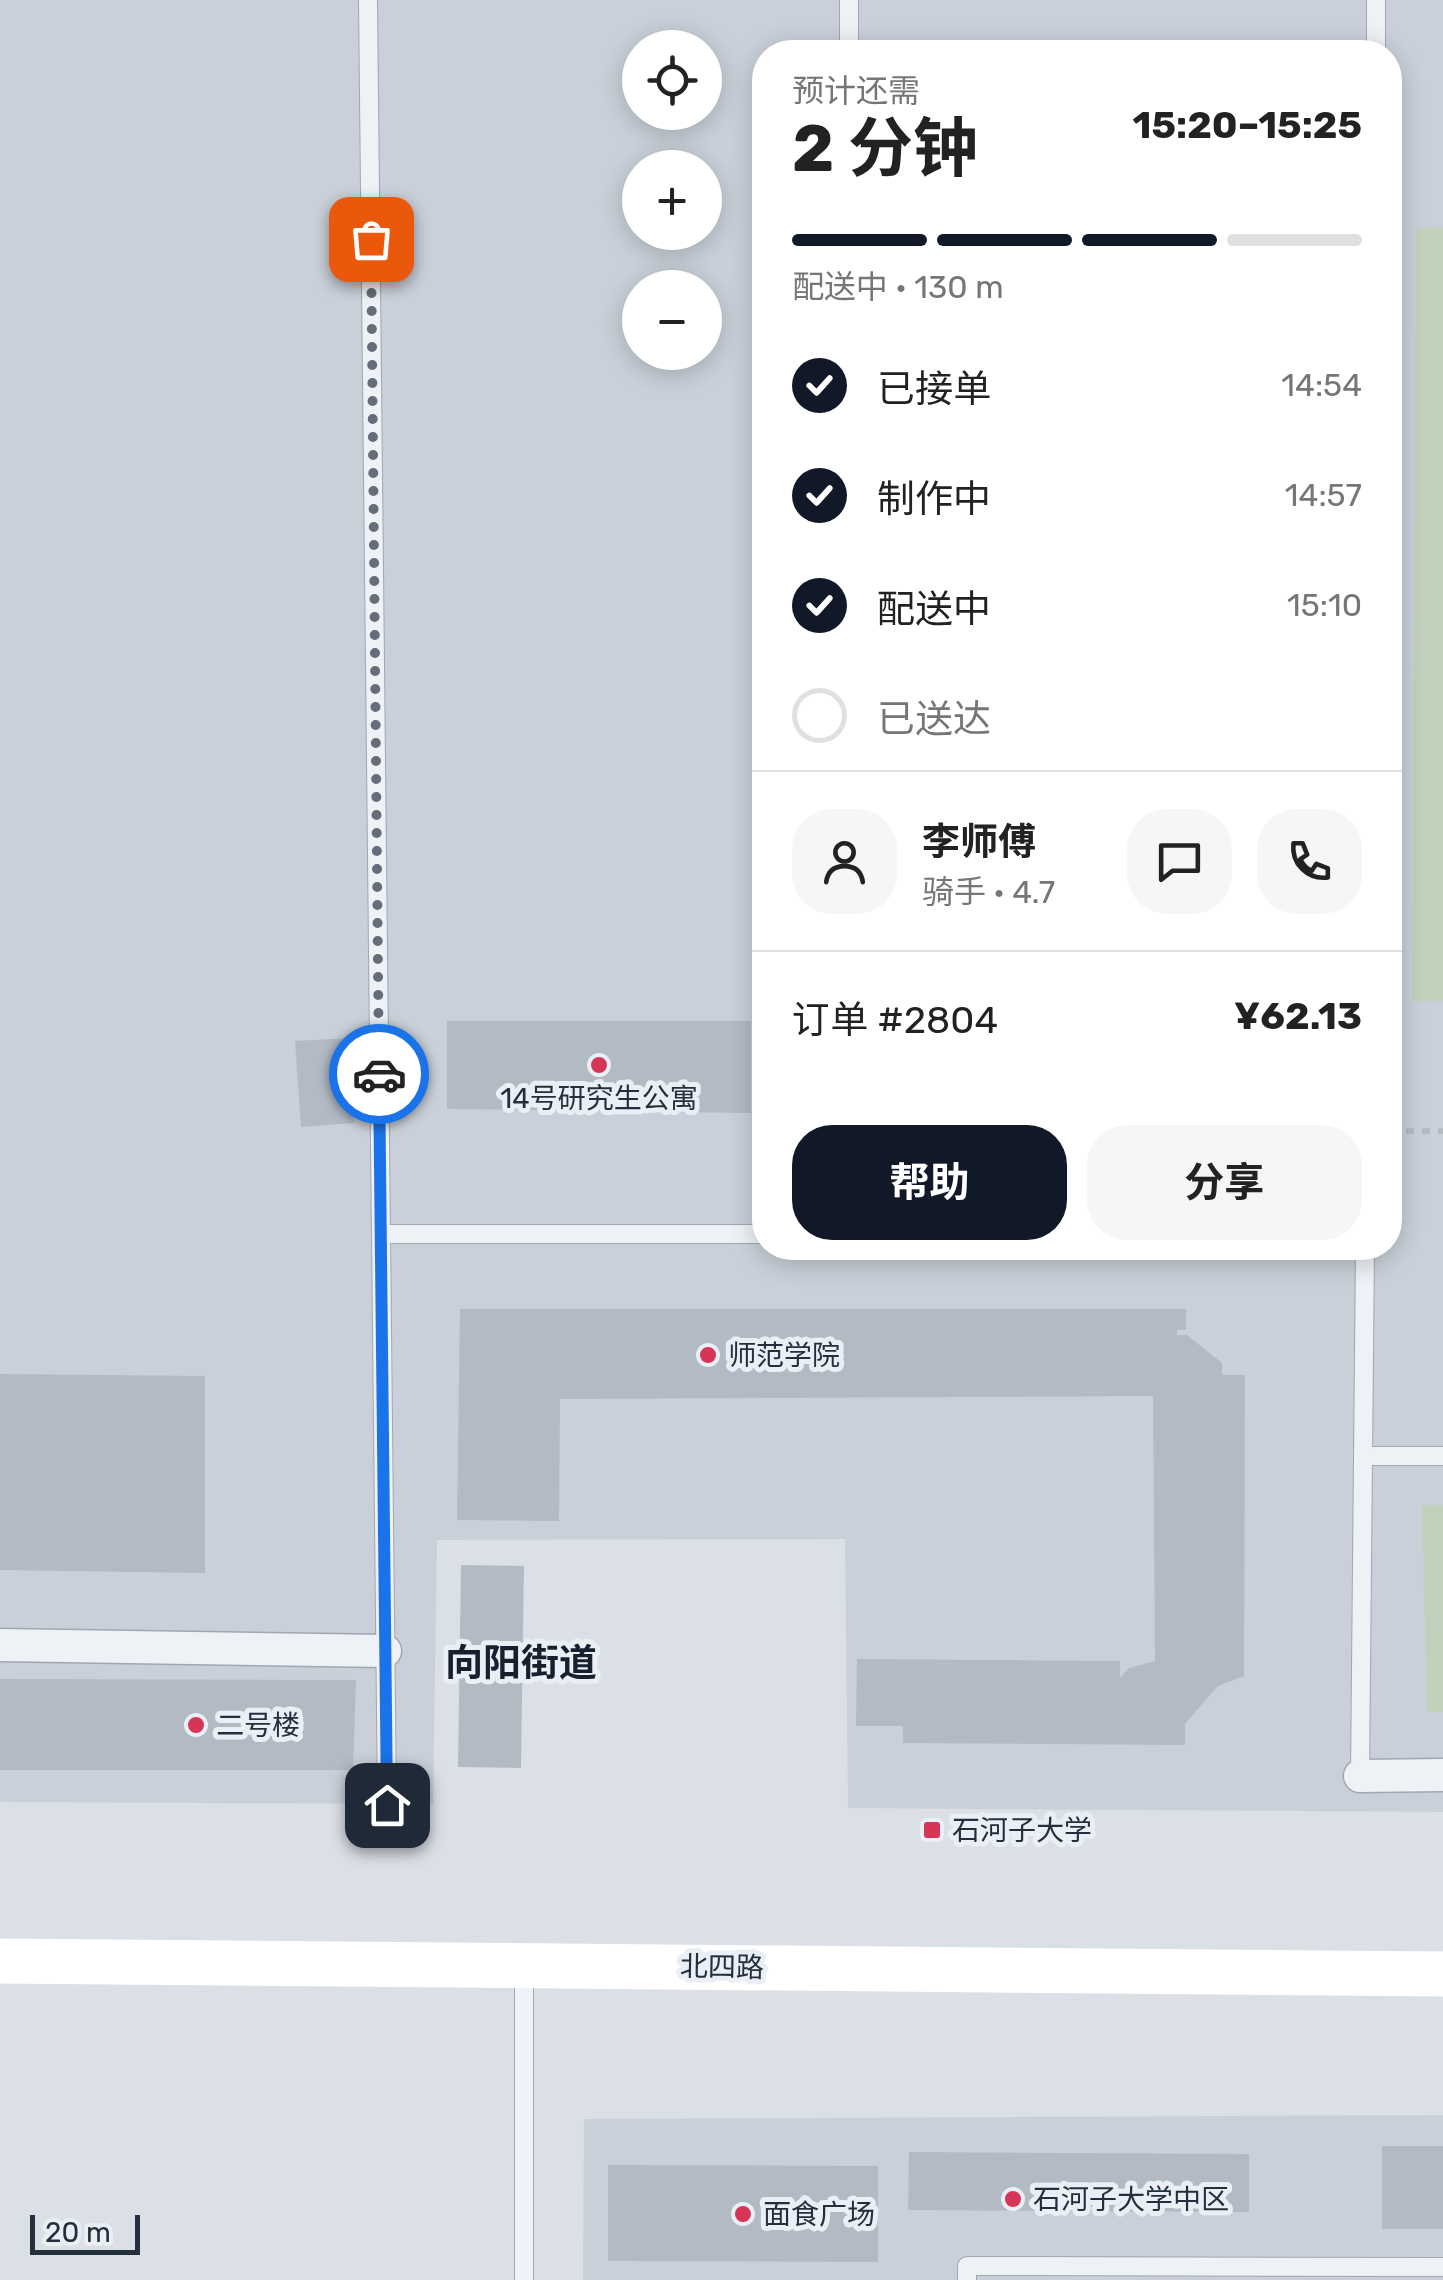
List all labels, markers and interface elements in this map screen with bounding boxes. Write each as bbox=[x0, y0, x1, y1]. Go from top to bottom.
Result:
map controls bbox=[622, 30, 722, 370]
button: locate bbox=[622, 30, 722, 130]
text: 预计还需 bbox=[792, 72, 920, 110]
text: 15:20–15:25 bbox=[1133, 102, 1362, 148]
text: 2 分钟 bbox=[792, 110, 978, 187]
button: + bbox=[622, 150, 722, 250]
pin bbox=[329, 197, 414, 282]
icon: bag bbox=[344, 212, 399, 267]
text: 配送中 · 130 m bbox=[792, 268, 1004, 306]
button: − bbox=[622, 270, 722, 370]
icon: check bbox=[792, 358, 847, 413]
text: 已接单 bbox=[877, 366, 991, 412]
text: 14:54 bbox=[1281, 366, 1362, 404]
icon: check bbox=[792, 468, 847, 523]
text: 制作中 bbox=[877, 476, 991, 522]
text: 14:57 bbox=[1285, 476, 1362, 514]
icon: check bbox=[792, 578, 847, 633]
text: 配送中 bbox=[877, 586, 991, 632]
text: 15:10 bbox=[1287, 586, 1362, 624]
text: 已送达 bbox=[877, 696, 991, 742]
button: person bbox=[792, 809, 897, 914]
button: chat bbox=[1127, 809, 1232, 914]
button: phone bbox=[1257, 809, 1362, 914]
text: 李师傅 bbox=[922, 819, 1036, 865]
text: 骑手 · 4.7 bbox=[922, 873, 1055, 911]
text: ¥62.13 bbox=[1234, 993, 1362, 1039]
text: 订单 #2804 bbox=[792, 997, 998, 1043]
courier bbox=[329, 1024, 429, 1124]
icon: car bbox=[352, 1047, 407, 1102]
marker: 14号研究生公寓 bbox=[588, 1054, 610, 1076]
place label: 14号研究生公寓 bbox=[500, 1082, 698, 1115]
button: 帮助 bbox=[792, 1125, 1067, 1240]
button: 分享 bbox=[1087, 1125, 1362, 1240]
place label: 师范学院 bbox=[728, 1339, 840, 1372]
marker: 师范学院 bbox=[697, 1344, 719, 1366]
district label: 向阳街道 bbox=[445, 1640, 597, 1686]
place label: 二号楼 bbox=[216, 1709, 300, 1742]
marker: 二号楼 bbox=[185, 1714, 207, 1736]
pin bbox=[345, 1763, 430, 1848]
icon: home bbox=[360, 1778, 415, 1833]
place label: 石河子大学 bbox=[952, 1814, 1092, 1847]
marker: 石河子大学 bbox=[921, 1819, 943, 1841]
street label: 北四路 bbox=[680, 1950, 764, 1984]
place label: 石河子大学中区 bbox=[1033, 2183, 1229, 2216]
marker: 石河子大学中区 bbox=[1002, 2188, 1024, 2210]
place label: 面食广场 bbox=[763, 2198, 875, 2231]
marker: 面食广场 bbox=[732, 2203, 754, 2225]
scale bar bbox=[30, 2210, 140, 2254]
text: 20 m bbox=[45, 2216, 111, 2249]

